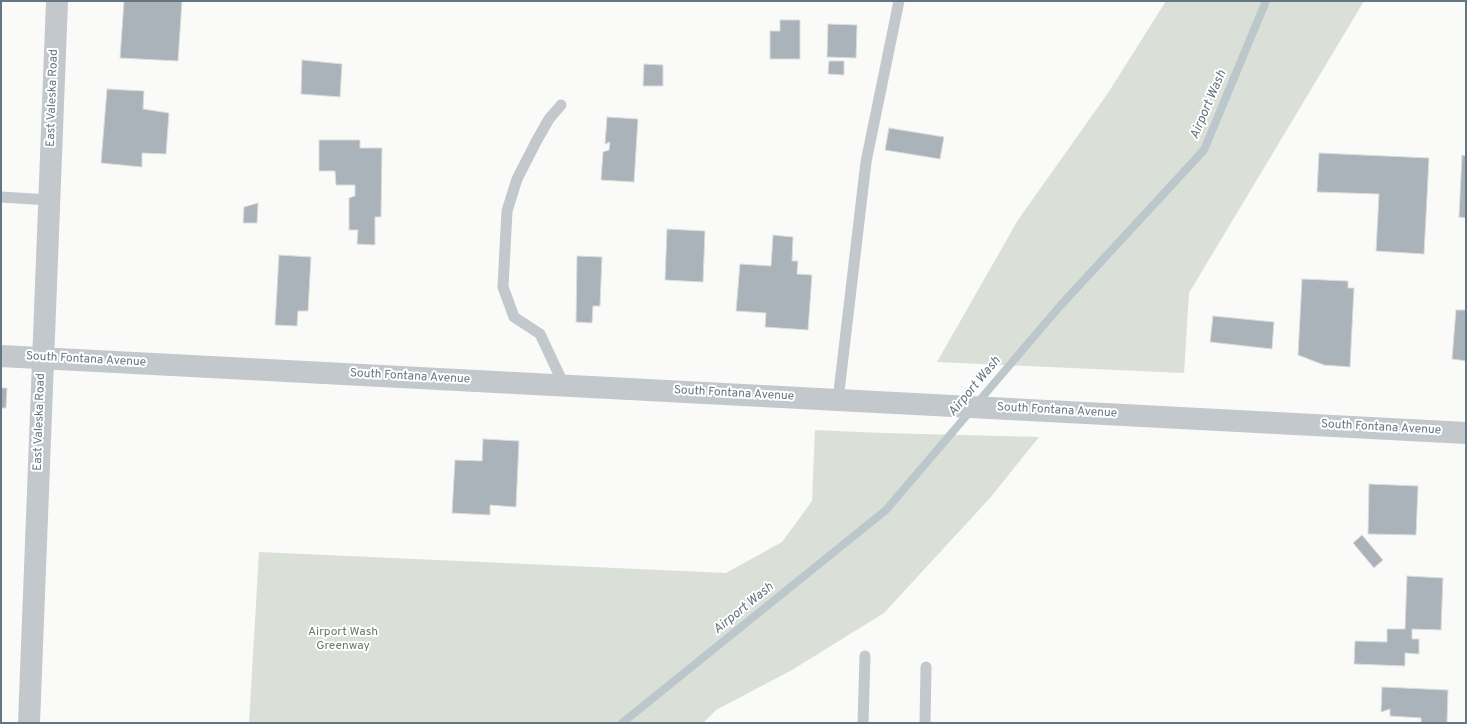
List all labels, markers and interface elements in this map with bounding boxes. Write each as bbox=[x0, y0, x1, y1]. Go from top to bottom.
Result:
street label: East Valeska Road bbox=[44, 49, 62, 147]
water label: Airport Wash bbox=[1188, 68, 1230, 142]
street label: South Fontana Avenue bbox=[26, 350, 146, 370]
water label: Airport Wash bbox=[946, 354, 1004, 420]
street label: South Fontana Avenue bbox=[350, 367, 470, 387]
street label: East Valeska Road bbox=[31, 373, 49, 471]
street label: South Fontana Avenue bbox=[674, 384, 794, 404]
street label: South Fontana Avenue bbox=[997, 401, 1117, 421]
street label: South Fontana Avenue bbox=[1321, 418, 1441, 438]
water label: Airport Wash bbox=[711, 580, 777, 638]
park label: Airport Wash Greenway bbox=[308, 626, 378, 654]

